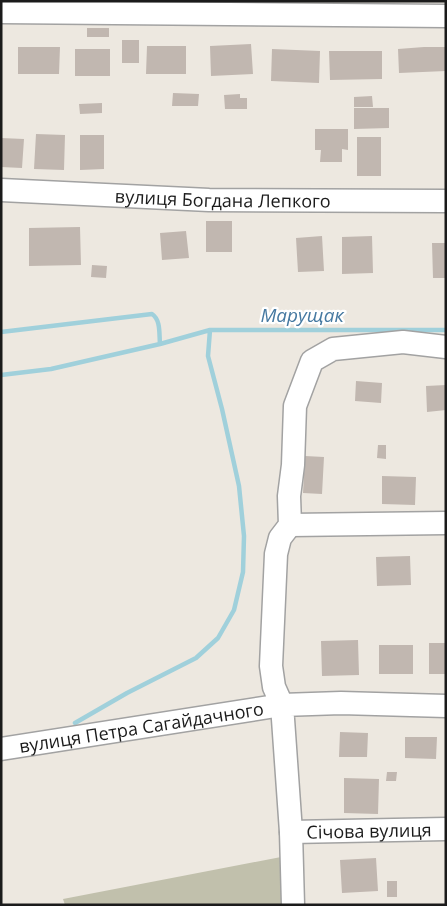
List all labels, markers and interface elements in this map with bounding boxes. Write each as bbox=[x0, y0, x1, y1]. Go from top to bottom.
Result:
street label: вулиця Богдана Лепкого bbox=[114, 183, 331, 213]
water label: Марущак bbox=[260, 302, 344, 328]
street label: вулиця Петра Сагайдачного bbox=[17, 696, 265, 758]
street label: Січова вулиця bbox=[306, 817, 432, 844]

